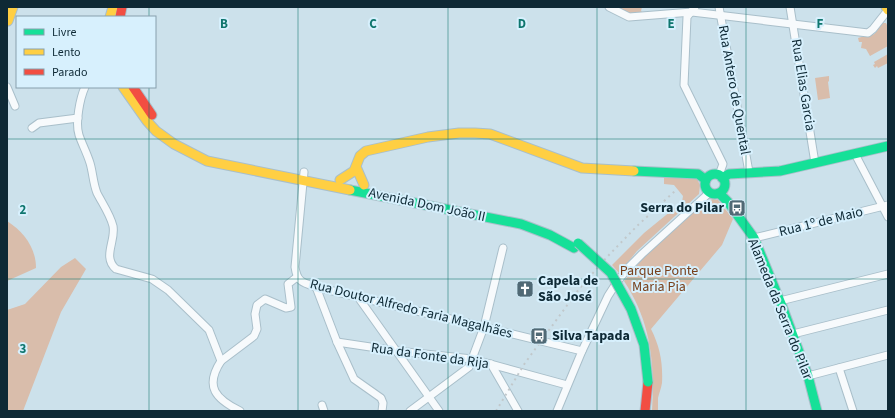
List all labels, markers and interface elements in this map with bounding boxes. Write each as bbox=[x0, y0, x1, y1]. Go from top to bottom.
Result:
text: B bbox=[220, 15, 228, 33]
text: C bbox=[369, 15, 377, 33]
text: D bbox=[518, 15, 526, 33]
text: E bbox=[667, 15, 675, 33]
text: F bbox=[817, 15, 824, 33]
legend bbox=[16, 16, 156, 88]
text: Livre bbox=[52, 24, 76, 41]
street label: Rua Antero de Quental bbox=[713, 24, 755, 157]
street label: Rua Elias Garcia bbox=[786, 38, 820, 132]
text: Lento bbox=[52, 44, 81, 61]
text: Parado bbox=[52, 64, 87, 81]
street label: Avenida Dom João II bbox=[367, 183, 487, 227]
place label: Serra do Pilar bbox=[640, 198, 724, 218]
bus stop icon: Serra do Pilar bbox=[727, 198, 747, 218]
text: 2 bbox=[20, 201, 27, 219]
street label: Rua 1º de Maio bbox=[777, 202, 865, 242]
street label: Alameda da Serra do Pilar bbox=[743, 235, 818, 383]
park label: Parque Ponte Maria Pia bbox=[620, 261, 698, 297]
place label: Capela de São José bbox=[538, 271, 598, 307]
street label: Rua Doutor Alfredo Faria Magalhães bbox=[308, 274, 514, 344]
church icon: Capela de São José bbox=[515, 279, 535, 299]
bus stop icon: Silva Tapada bbox=[529, 326, 549, 346]
place label: Silva Tapada bbox=[552, 326, 630, 346]
street label: Rua da Fonte da Rija bbox=[370, 338, 490, 374]
text: 3 bbox=[20, 340, 27, 358]

